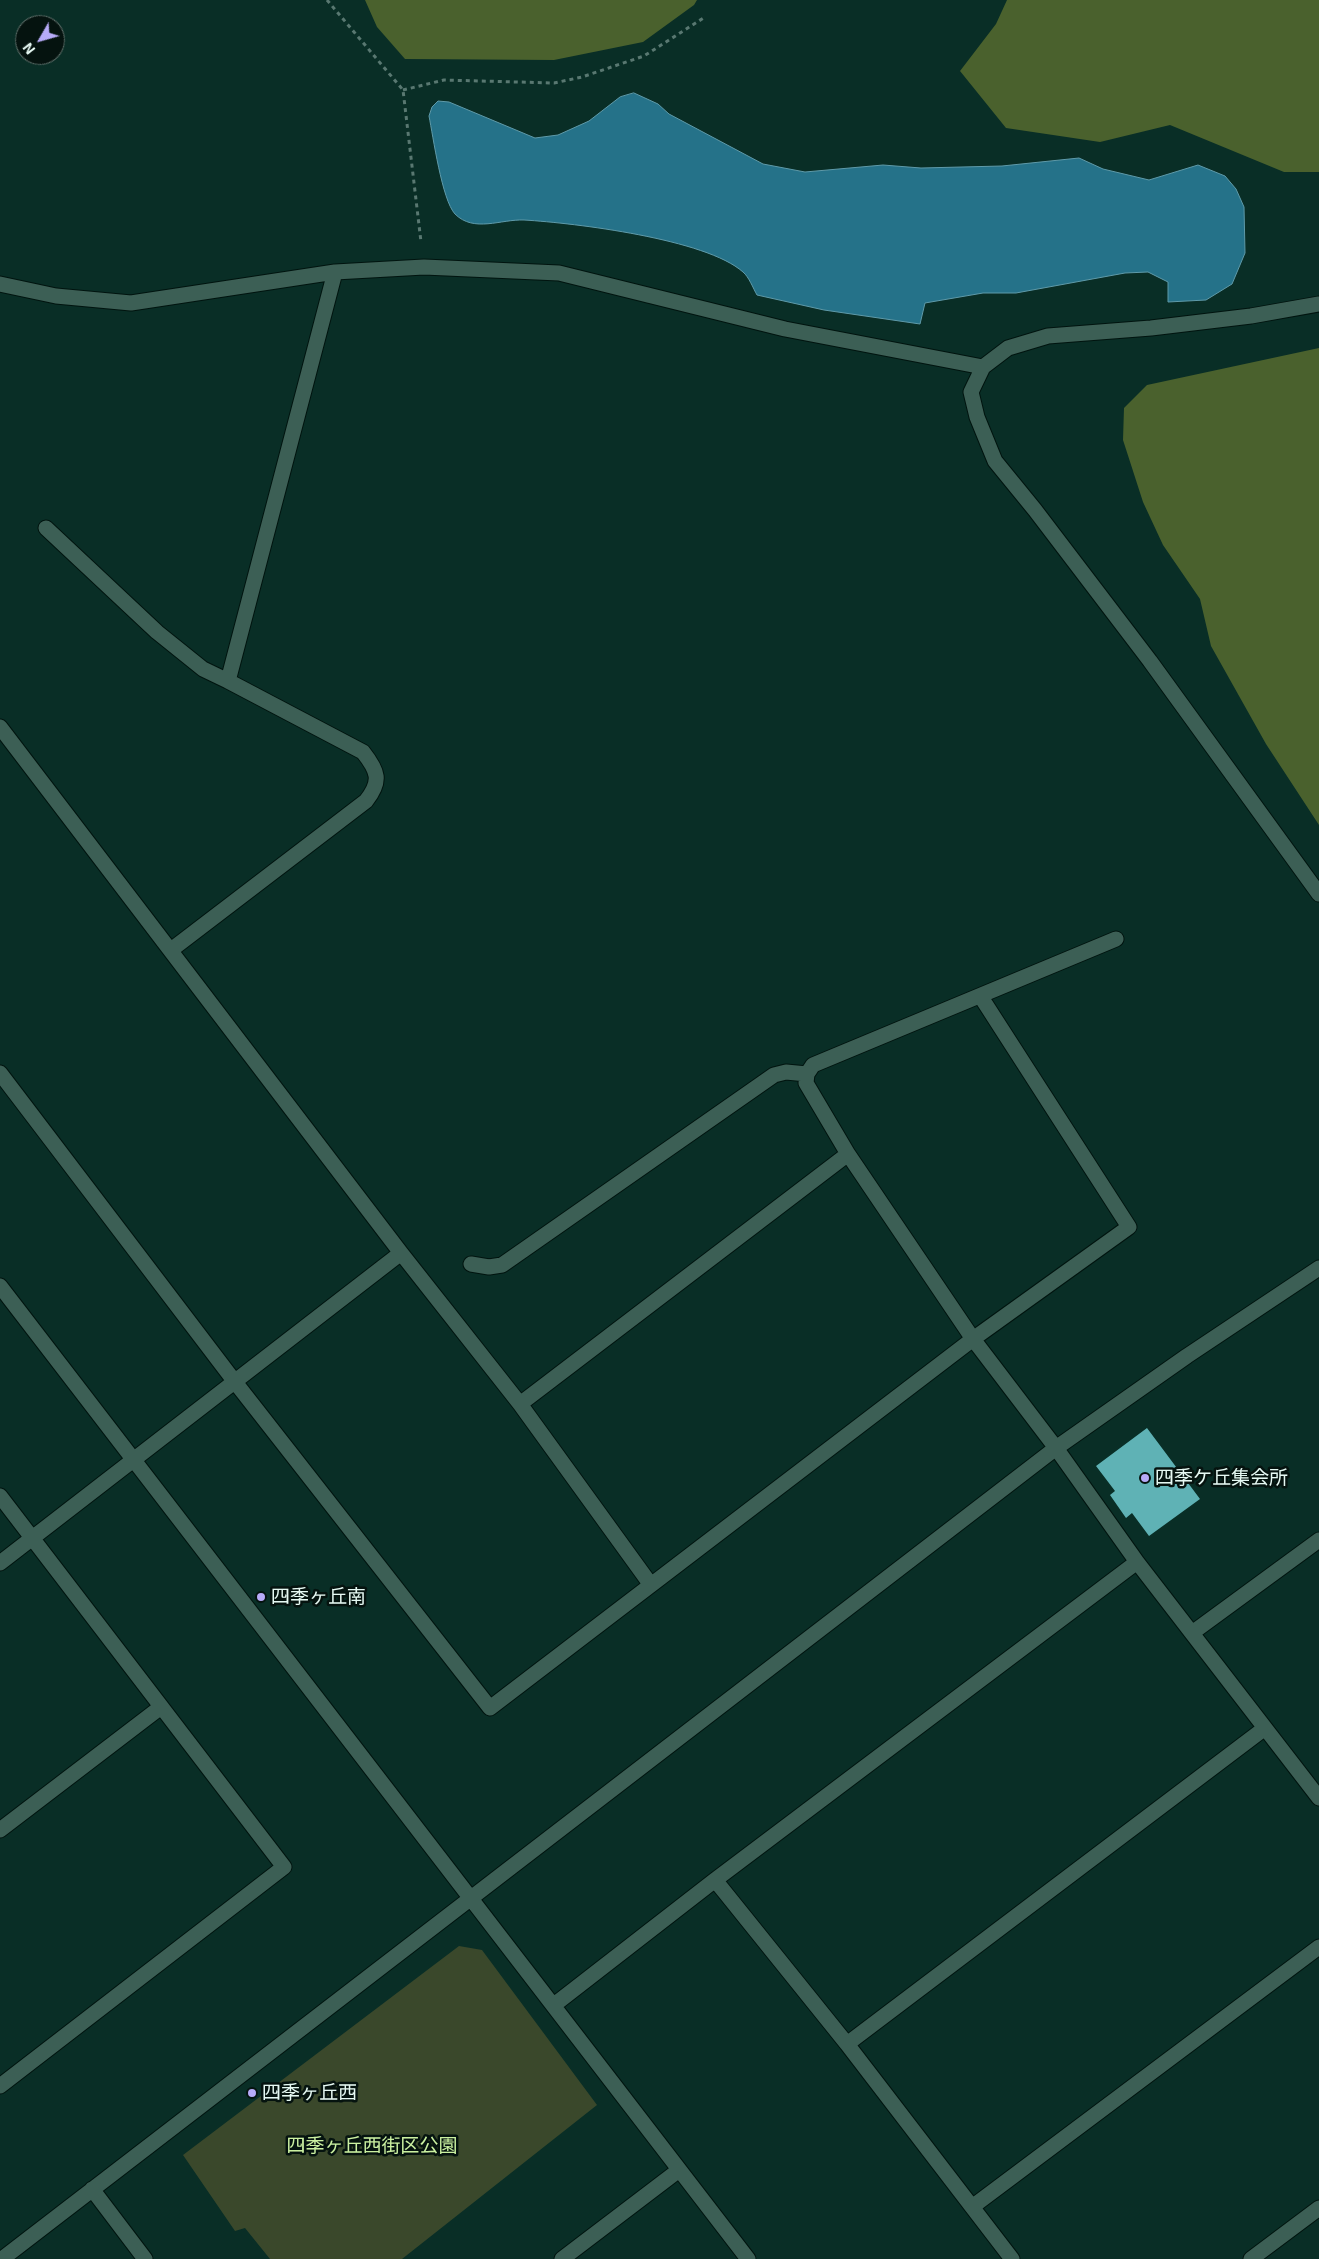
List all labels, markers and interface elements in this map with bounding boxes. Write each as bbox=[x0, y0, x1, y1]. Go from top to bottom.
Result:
north arrow bbox=[15, 15, 65, 65]
text: N bbox=[19, 40, 38, 58]
place label: 四季ケ丘集会所 bbox=[1155, 1467, 1288, 1489]
marker: 四季ケ丘集会所 bbox=[1139, 1472, 1151, 1484]
place label: 四季ヶ丘南 bbox=[271, 1586, 366, 1608]
marker: 四季ヶ丘南 bbox=[255, 1591, 267, 1603]
place label: 四季ヶ丘西 bbox=[262, 2082, 357, 2104]
marker: 四季ヶ丘西 bbox=[246, 2087, 258, 2099]
park label: 四季ヶ丘西街区公園 bbox=[287, 2135, 457, 2157]

